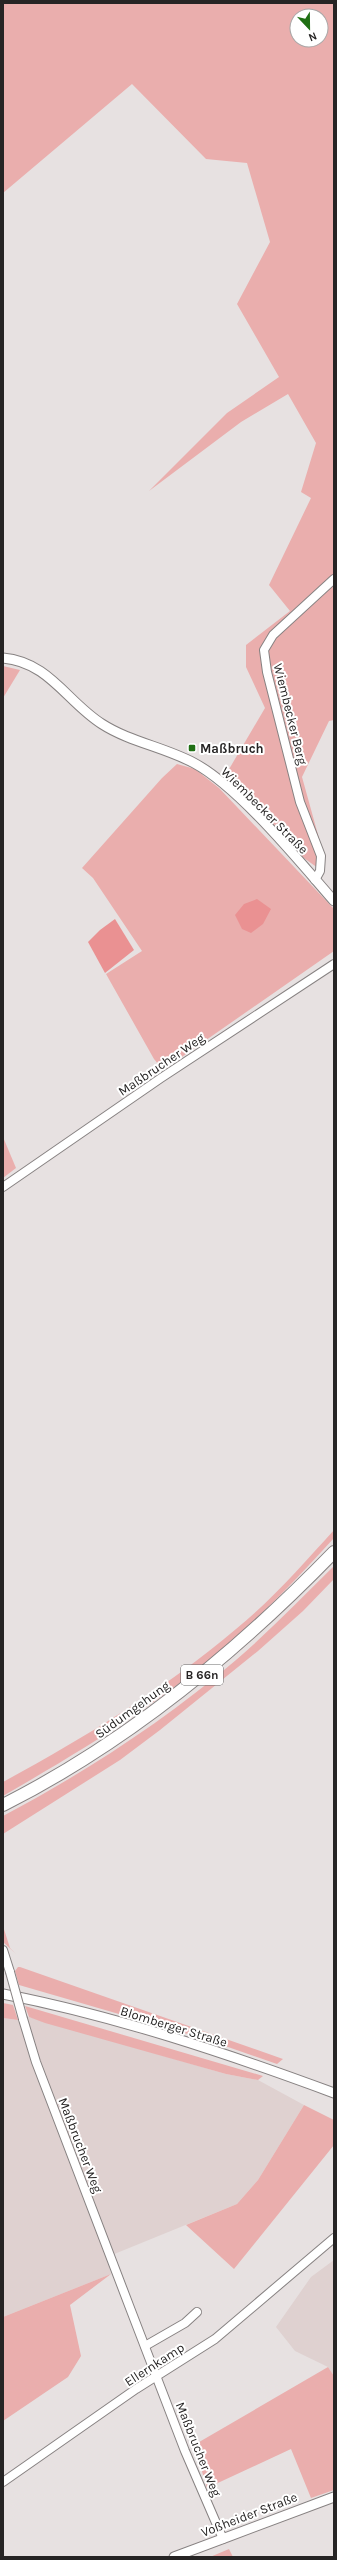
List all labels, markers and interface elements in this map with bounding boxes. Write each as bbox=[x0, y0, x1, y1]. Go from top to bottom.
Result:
north arrow bbox=[289, 8, 329, 48]
text: N bbox=[306, 29, 319, 44]
street label: Wiembecker Berg bbox=[271, 662, 311, 767]
place label: Maßbruch bbox=[200, 741, 264, 756]
marker: Maßbruch bbox=[187, 743, 197, 753]
street label: Wiembecker Straße bbox=[218, 764, 311, 857]
street label: Maßbrucher Weg bbox=[115, 1030, 208, 1099]
road number: B 66n bbox=[181, 1665, 223, 1685]
street label: Südumgehung bbox=[92, 1677, 173, 1741]
street label: Blomberger Straße bbox=[119, 2003, 229, 2050]
street label: Maßbrucher Weg bbox=[55, 2096, 106, 2195]
street label: Ellernkamp bbox=[122, 2340, 187, 2389]
street label: Maßbrucher Weg bbox=[173, 2400, 225, 2499]
street label: Voßheider Straße bbox=[199, 2489, 300, 2540]

